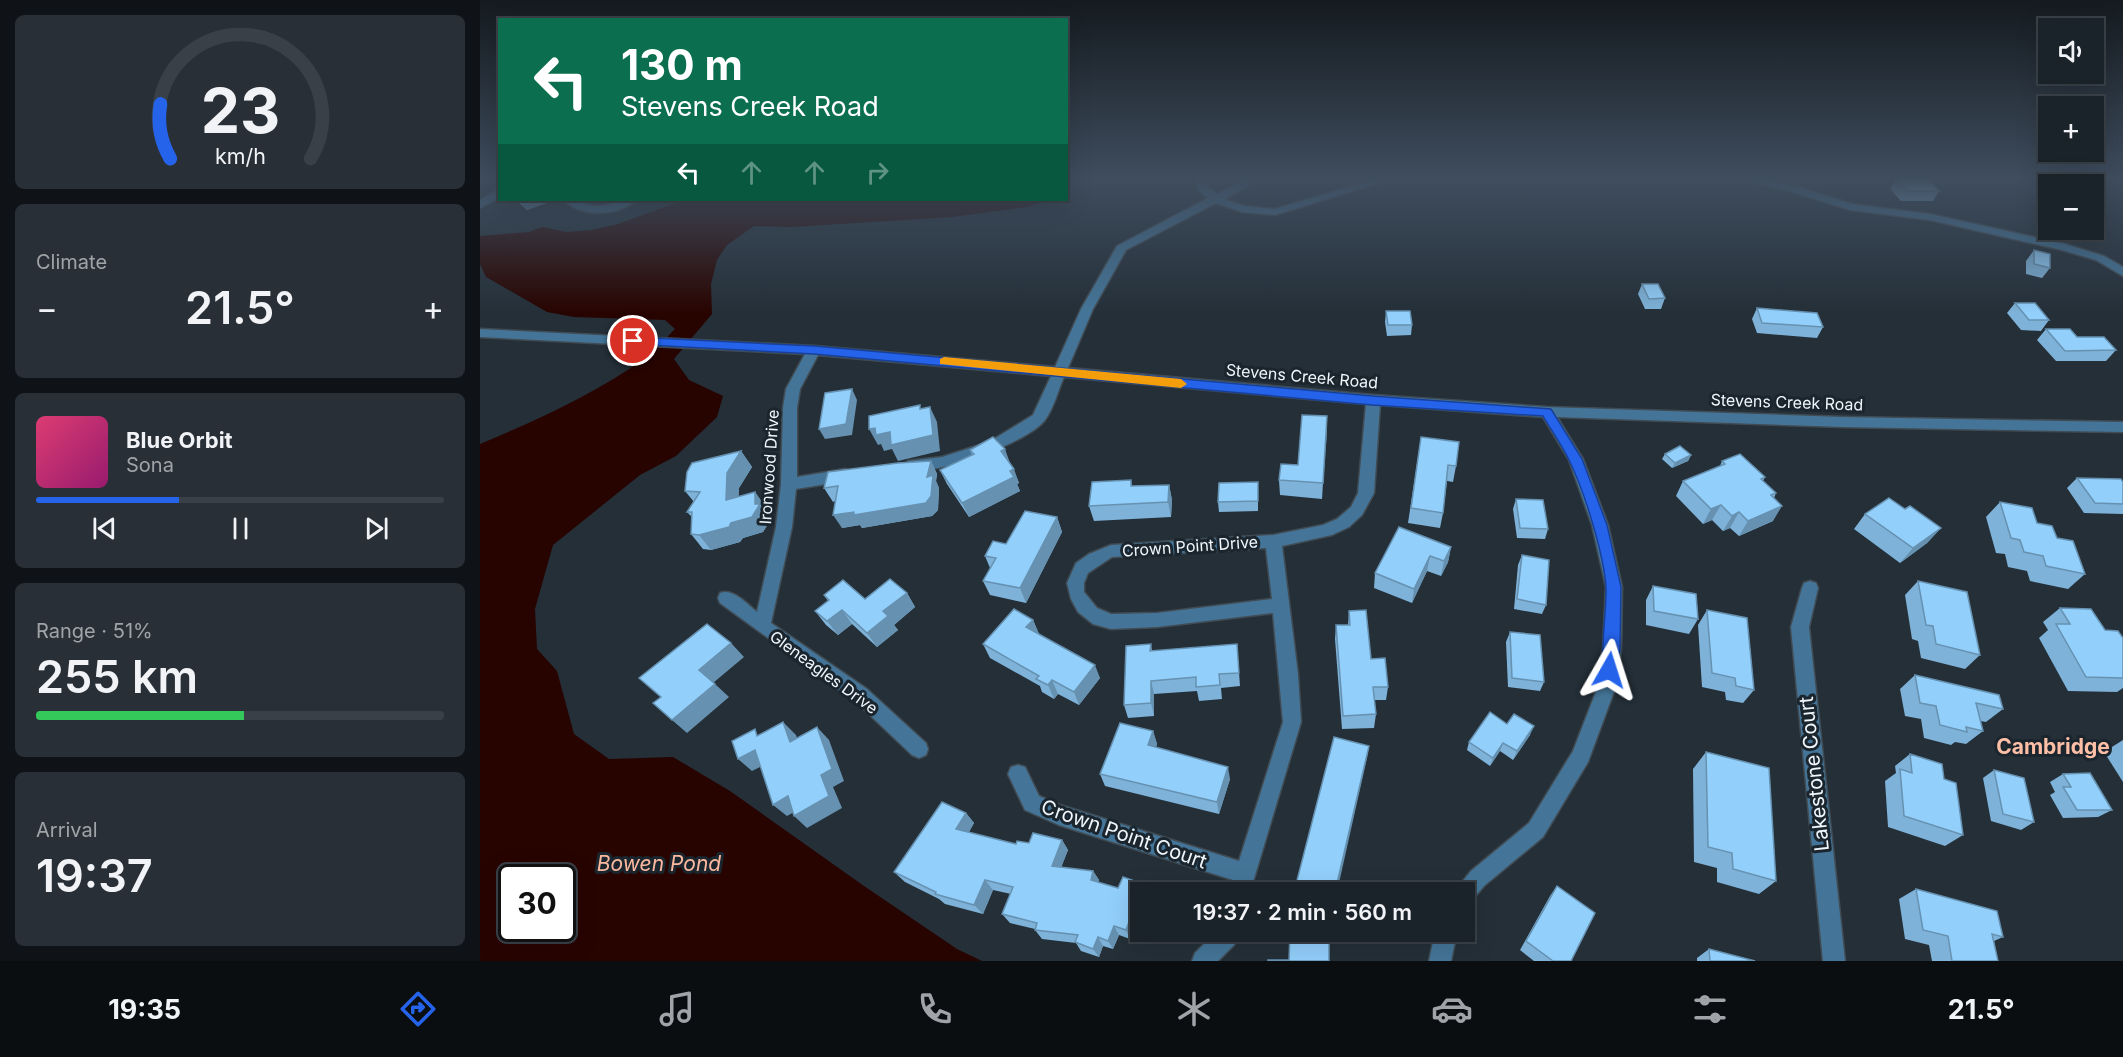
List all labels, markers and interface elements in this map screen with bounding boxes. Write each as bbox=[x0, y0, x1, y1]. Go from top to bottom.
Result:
map controls bbox=[2038, 18, 2104, 240]
button: sound bbox=[2038, 18, 2104, 84]
text: 130 m bbox=[621, 39, 743, 90]
icon: left bbox=[522, 42, 600, 120]
text: 23 bbox=[200, 73, 280, 148]
text: Stevens Creek Road bbox=[621, 90, 879, 123]
button: + bbox=[2038, 96, 2104, 162]
text: km/h bbox=[215, 143, 265, 169]
icon: left bbox=[672, 156, 705, 189]
icon: ahead bbox=[735, 156, 768, 189]
icon: ahead bbox=[798, 156, 831, 189]
icon: right bbox=[861, 156, 894, 189]
button: − bbox=[2038, 174, 2104, 240]
text: Climate bbox=[36, 250, 107, 274]
text: 21.5° bbox=[185, 280, 295, 335]
text: − bbox=[36, 288, 58, 328]
text: + bbox=[422, 288, 444, 328]
pin bbox=[607, 315, 658, 366]
icon: arrive bbox=[616, 324, 649, 357]
street label: Stevens Creek Road bbox=[1225, 359, 1379, 393]
street label: Stevens Creek Road bbox=[1710, 389, 1864, 415]
street label: Ironwood Drive bbox=[755, 409, 783, 525]
text: Blue Orbit bbox=[126, 427, 233, 453]
text: Sona bbox=[126, 453, 174, 477]
icon: previous bbox=[88, 512, 121, 545]
icon: pause bbox=[224, 512, 257, 545]
icon: next bbox=[360, 512, 393, 545]
street label: Crown Point Drive bbox=[1121, 531, 1259, 561]
text: Range · 51% bbox=[36, 619, 153, 643]
street label: Gleneagles Drive bbox=[766, 626, 882, 718]
position arrow bbox=[1577, 638, 1641, 702]
text: 255 km bbox=[36, 649, 198, 704]
street label: Lakestone Court bbox=[1794, 695, 1834, 853]
district label: Cambridge bbox=[1996, 734, 2110, 759]
street label: Crown Point Court bbox=[1038, 794, 1210, 874]
text: Arrival bbox=[36, 818, 98, 842]
text: 19:37 bbox=[36, 848, 153, 903]
water label: Bowen Pond bbox=[597, 851, 721, 876]
speed limit sign: 30 bbox=[498, 864, 576, 942]
text: 19:37 · 2 min · 560 m bbox=[1193, 899, 1412, 925]
icon: directions bbox=[397, 988, 439, 1030]
icon: music bbox=[656, 988, 698, 1030]
icon: phone bbox=[914, 988, 956, 1030]
icon: climate bbox=[1173, 988, 1215, 1030]
icon: car bbox=[1431, 988, 1473, 1030]
icon: filters bbox=[1689, 988, 1731, 1030]
text: 19:35 bbox=[108, 993, 181, 1026]
text: 21.5° bbox=[1948, 993, 2015, 1026]

